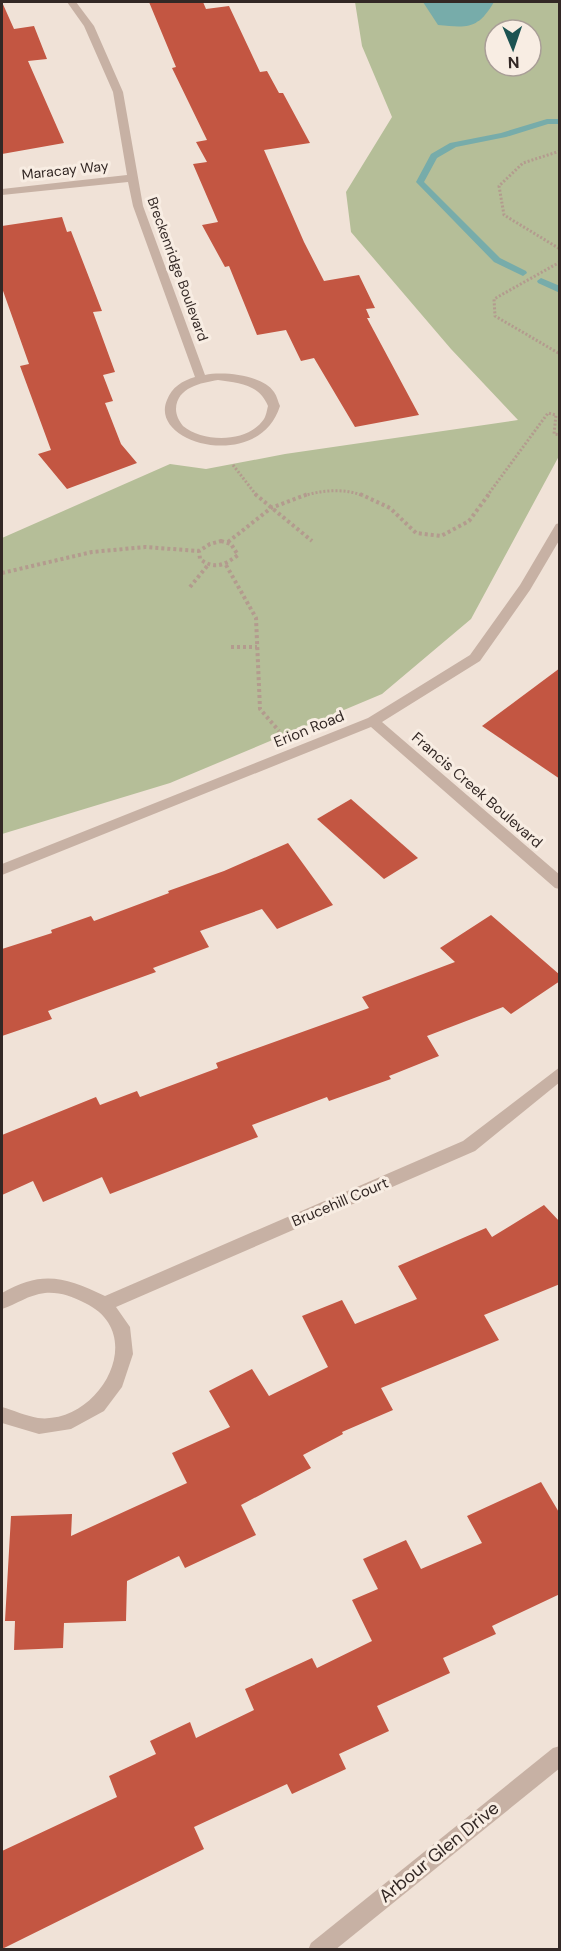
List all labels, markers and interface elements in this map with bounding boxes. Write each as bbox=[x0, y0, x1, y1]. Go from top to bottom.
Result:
north arrow bbox=[483, 18, 543, 78]
text: N bbox=[507, 52, 520, 73]
street label: Maracay Way bbox=[21, 156, 109, 184]
street label: Breckenridge Boulevard bbox=[144, 194, 212, 344]
street label: Erion Road bbox=[271, 706, 347, 752]
street label: Francis Creek Boulevard bbox=[407, 728, 547, 852]
street label: Brucehill Court bbox=[289, 1173, 391, 1231]
street label: Arbour Glen Drive bbox=[374, 1796, 504, 1908]

